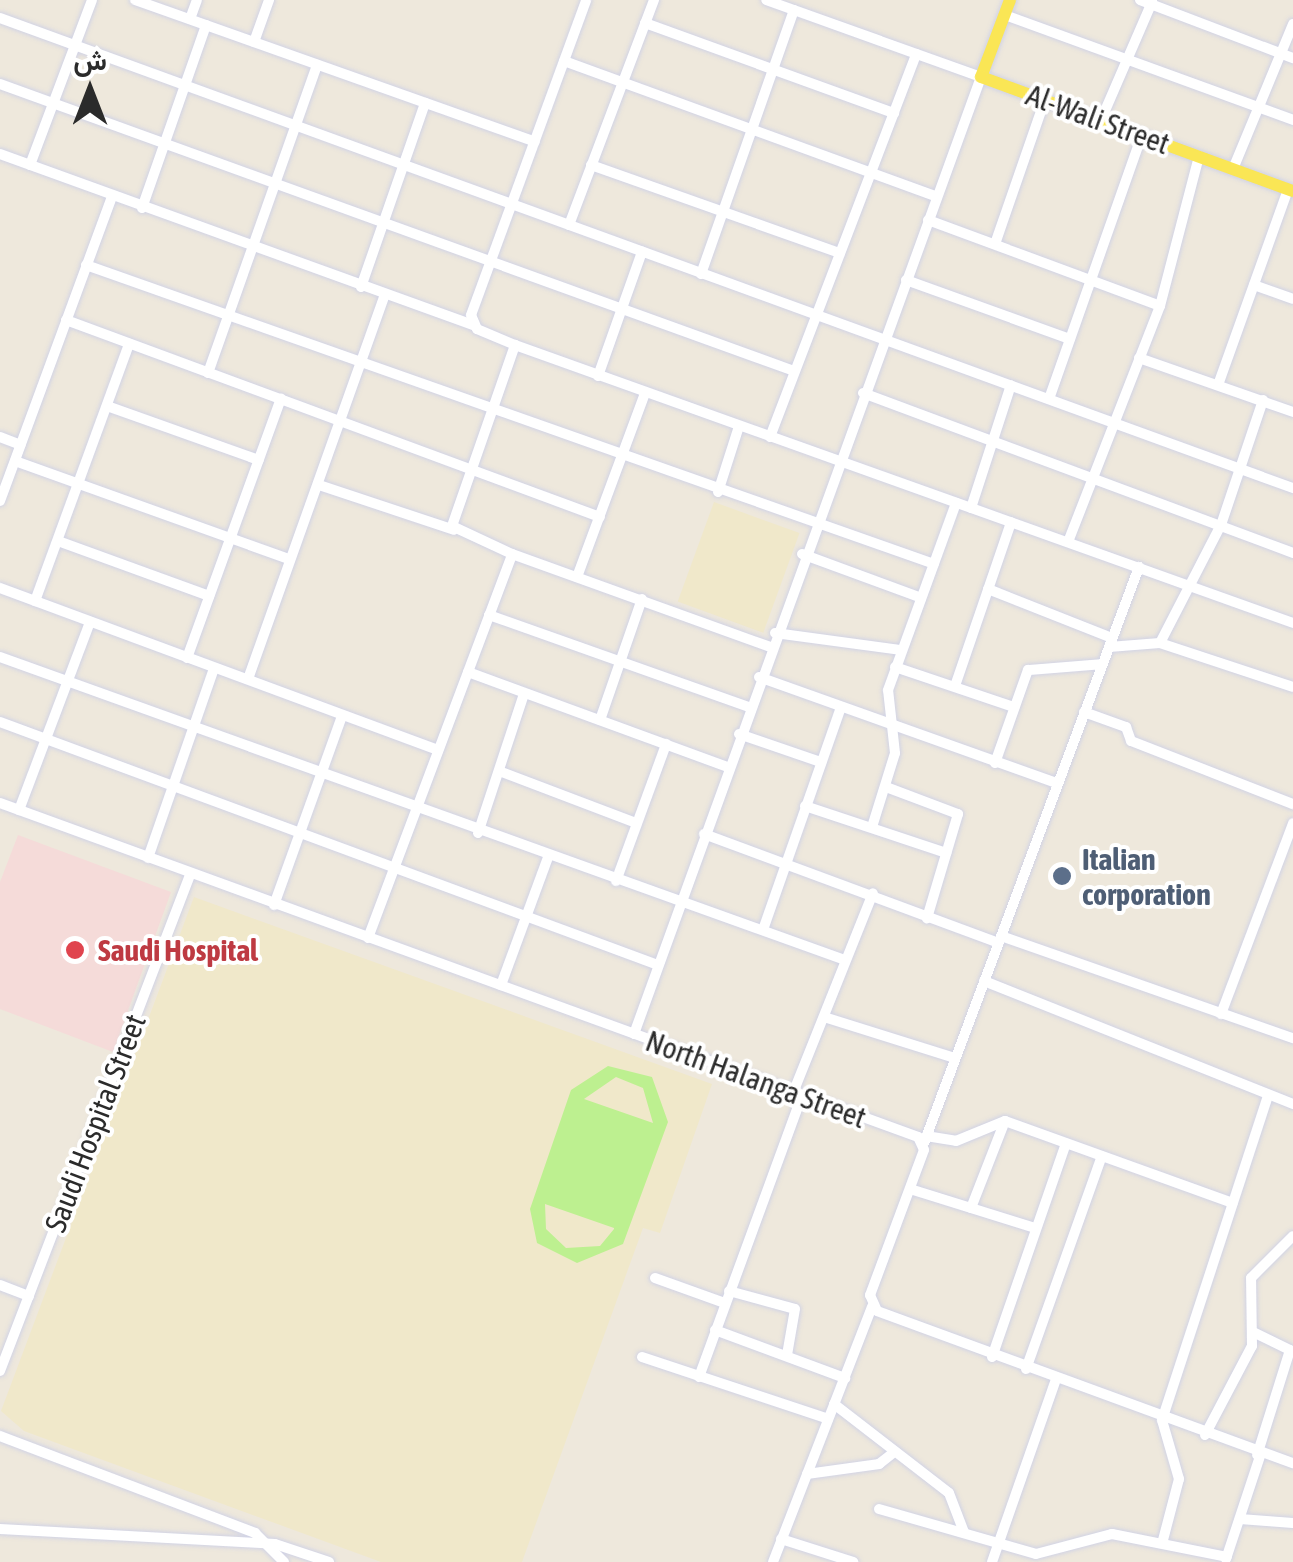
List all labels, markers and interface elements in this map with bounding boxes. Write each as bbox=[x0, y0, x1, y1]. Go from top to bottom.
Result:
north arrow bbox=[40, 40, 140, 140]
text: ش bbox=[73, 44, 107, 76]
street label: Al-Wali Street bbox=[1021, 76, 1175, 162]
place label: Italian corporation bbox=[1082, 841, 1211, 912]
marker: Italian corporation bbox=[1051, 865, 1073, 887]
place label: Saudi Hospital bbox=[98, 932, 258, 968]
marker: Saudi Hospital bbox=[62, 937, 88, 963]
street label: Saudi Hospital Street bbox=[37, 1009, 153, 1237]
street label: North Halanga Street bbox=[641, 1022, 871, 1136]

